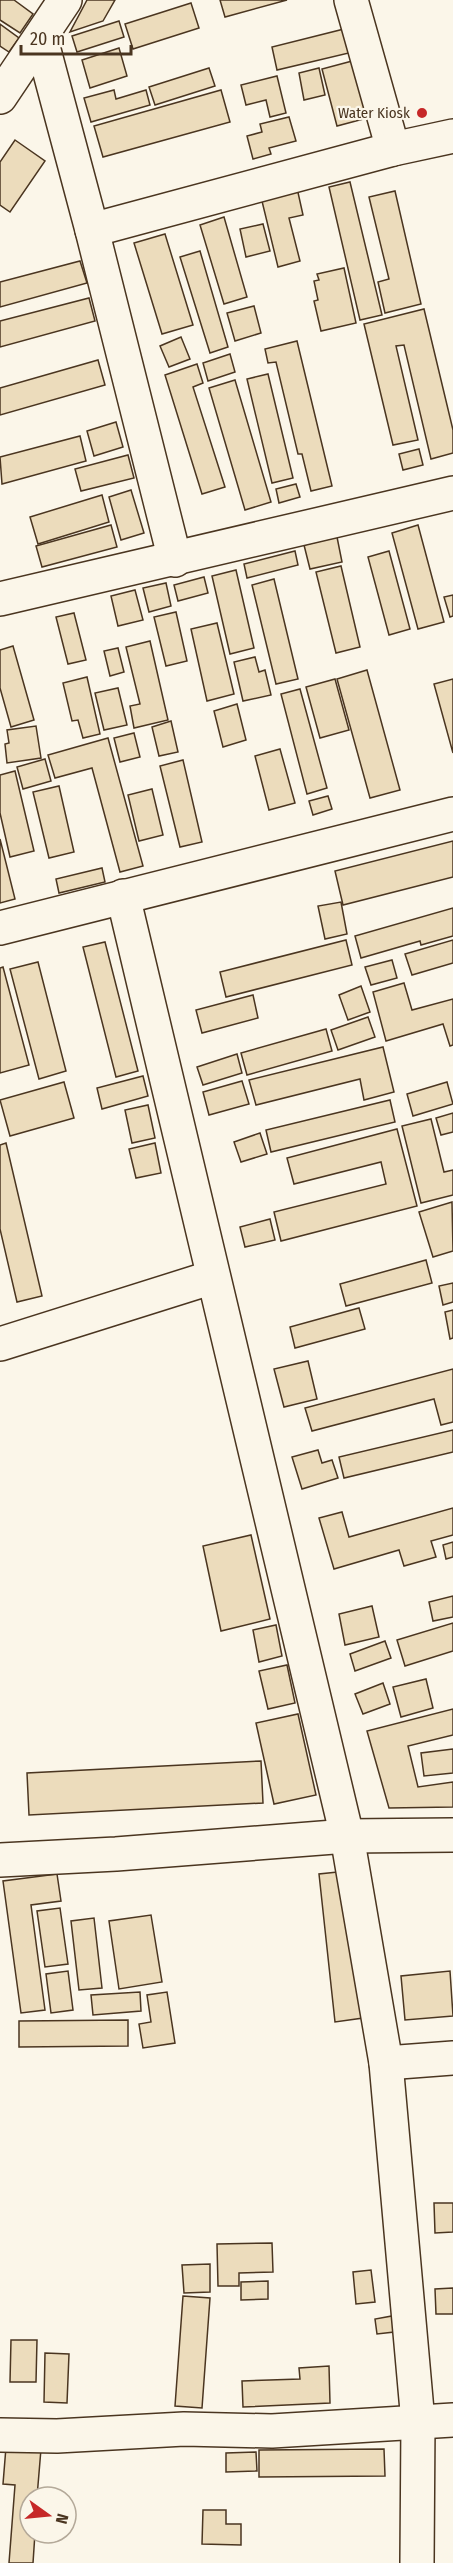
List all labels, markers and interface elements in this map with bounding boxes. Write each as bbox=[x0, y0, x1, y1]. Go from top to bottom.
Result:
scale bar bbox=[21, 18, 130, 56]
text: 20 m bbox=[30, 28, 65, 50]
place label: Water Kiosk bbox=[338, 104, 410, 122]
marker: Water Kiosk bbox=[415, 106, 429, 120]
north arrow bbox=[18, 2485, 78, 2545]
text: N bbox=[52, 2512, 72, 2526]

